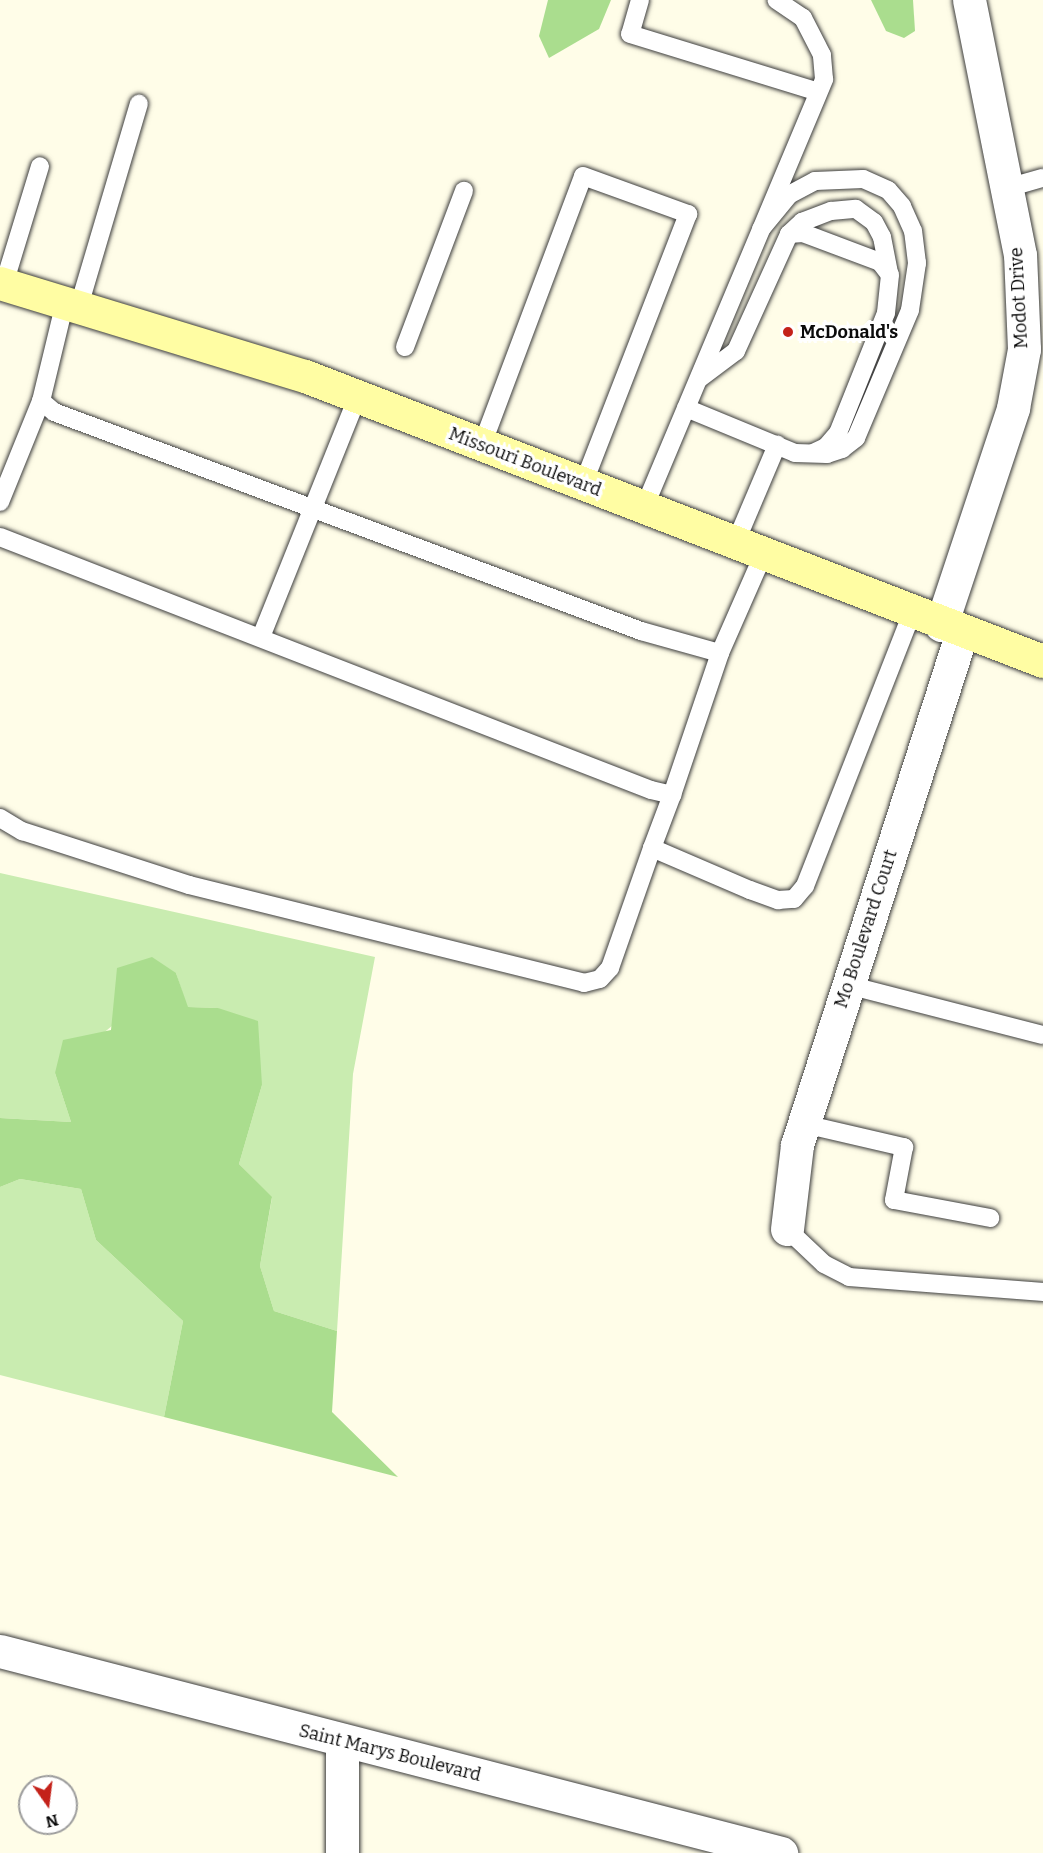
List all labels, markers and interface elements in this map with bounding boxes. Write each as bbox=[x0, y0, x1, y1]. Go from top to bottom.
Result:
street label: Modot Drive bbox=[1006, 247, 1032, 349]
place label: McDonald's bbox=[800, 321, 898, 343]
marker: McDonald's bbox=[781, 325, 795, 339]
street label: Missouri Boulevard bbox=[446, 423, 604, 501]
street label: Mo Boulevard Court bbox=[830, 847, 902, 1011]
street label: Saint Marys Boulevard bbox=[297, 1720, 483, 1786]
north arrow bbox=[18, 1775, 78, 1835]
text: N bbox=[44, 1810, 60, 1832]

